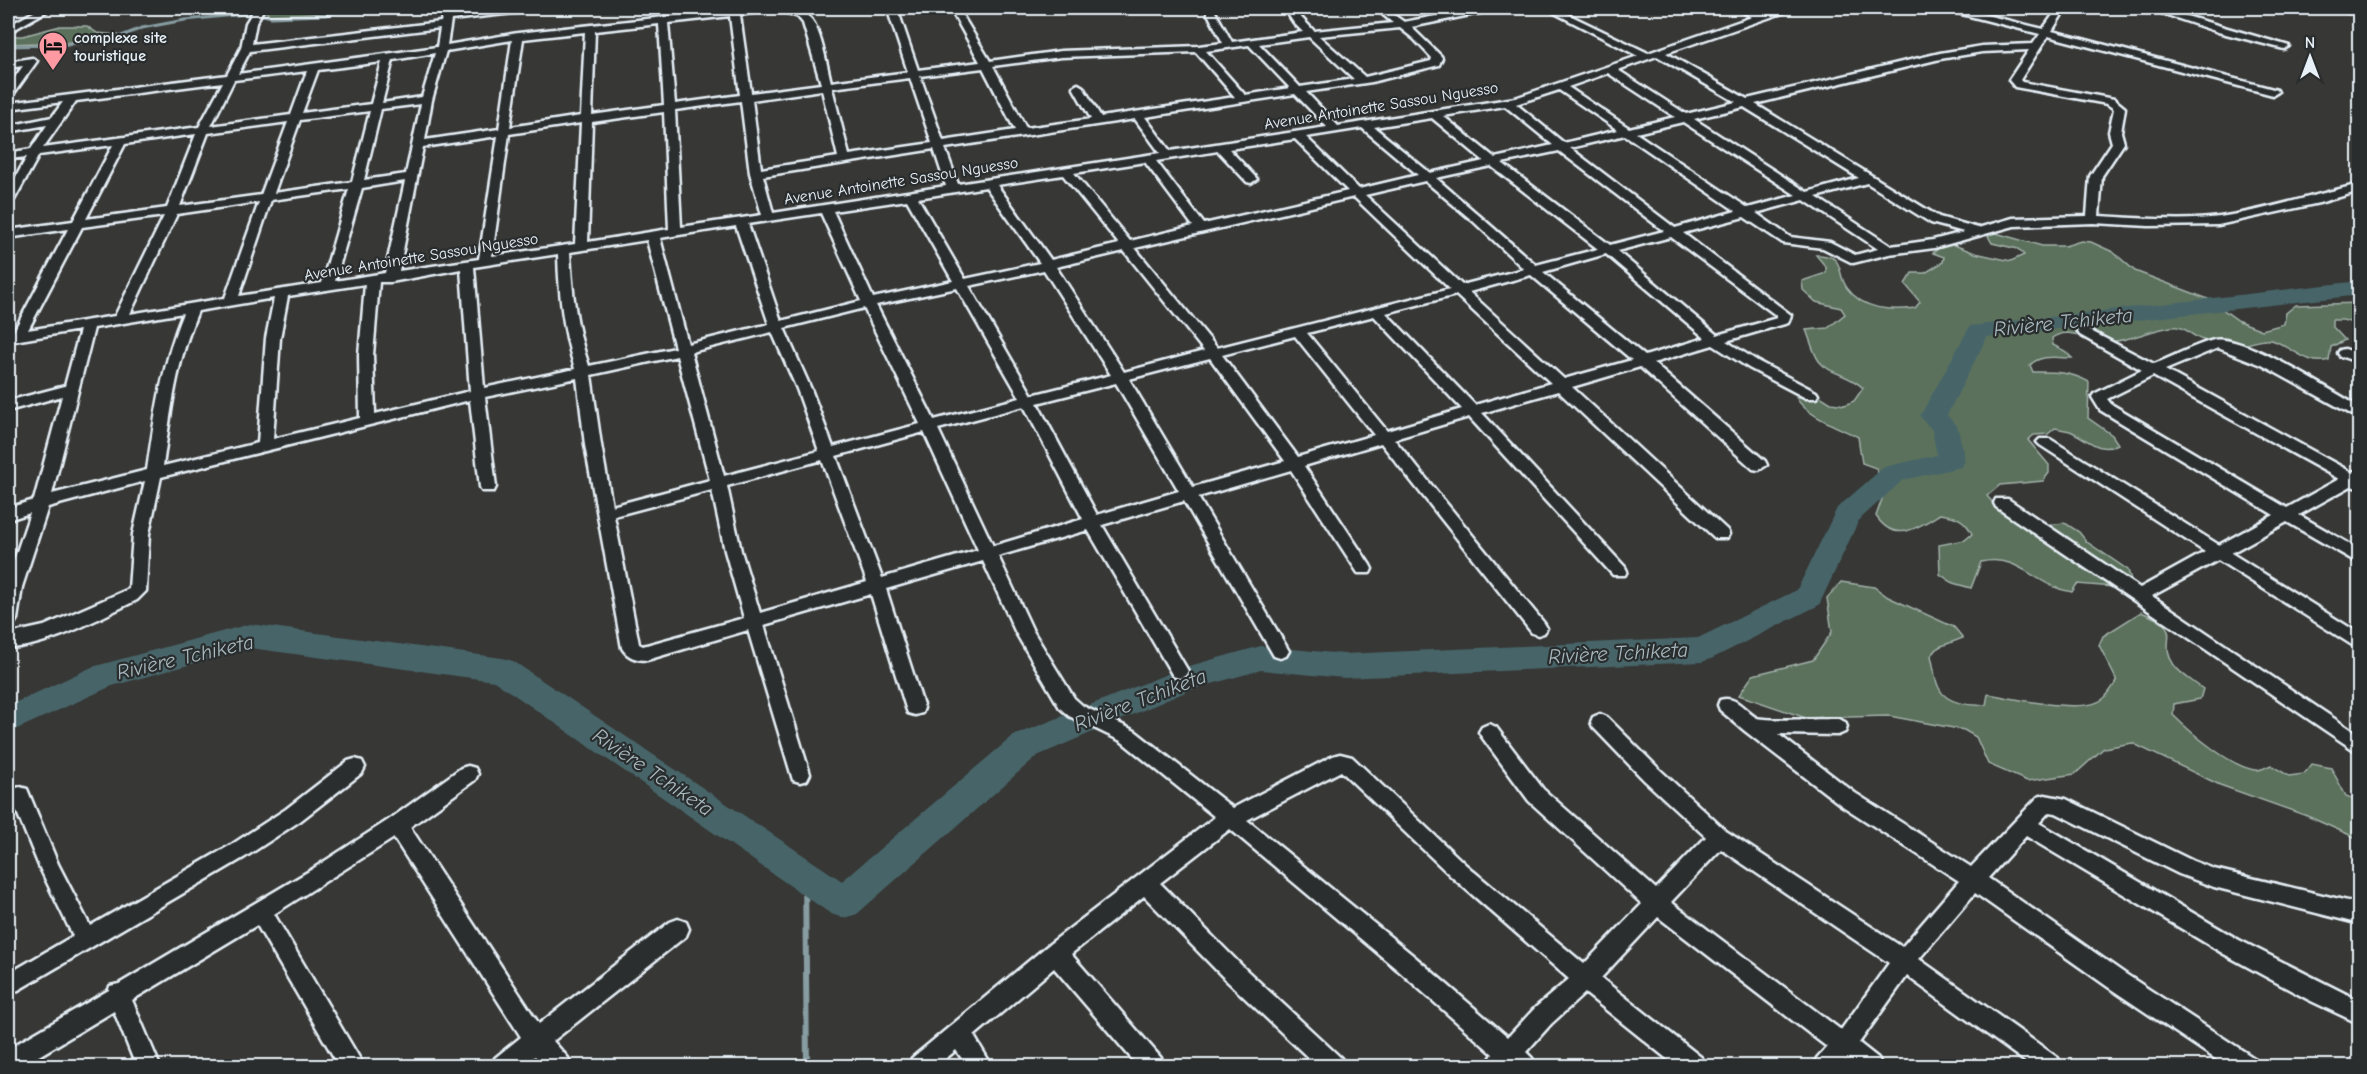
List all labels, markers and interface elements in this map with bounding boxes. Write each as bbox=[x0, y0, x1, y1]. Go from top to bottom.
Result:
north arrow bbox=[2280, 27, 2340, 87]
place label: complexe site touristique bbox=[73, 29, 167, 65]
hotel icon: complexe site touristique bbox=[37, 30, 69, 72]
text: N bbox=[2305, 34, 2315, 52]
street label: Avenue Antoinette Sassou Nguesso bbox=[1263, 79, 1499, 133]
street label: Avenue Antoinette Sassou Nguesso bbox=[783, 154, 1019, 208]
street label: Avenue Antoinette Sassou Nguesso bbox=[303, 230, 539, 284]
water label: Rivière Tchiketa bbox=[1992, 303, 2134, 341]
water label: Rivière Tchiketa bbox=[114, 630, 256, 684]
water label: Rivière Tchiketa bbox=[1548, 637, 1689, 669]
water label: Rivière Tchiketa bbox=[1070, 664, 1210, 736]
water label: Rivière Tchiketa bbox=[588, 723, 718, 821]

